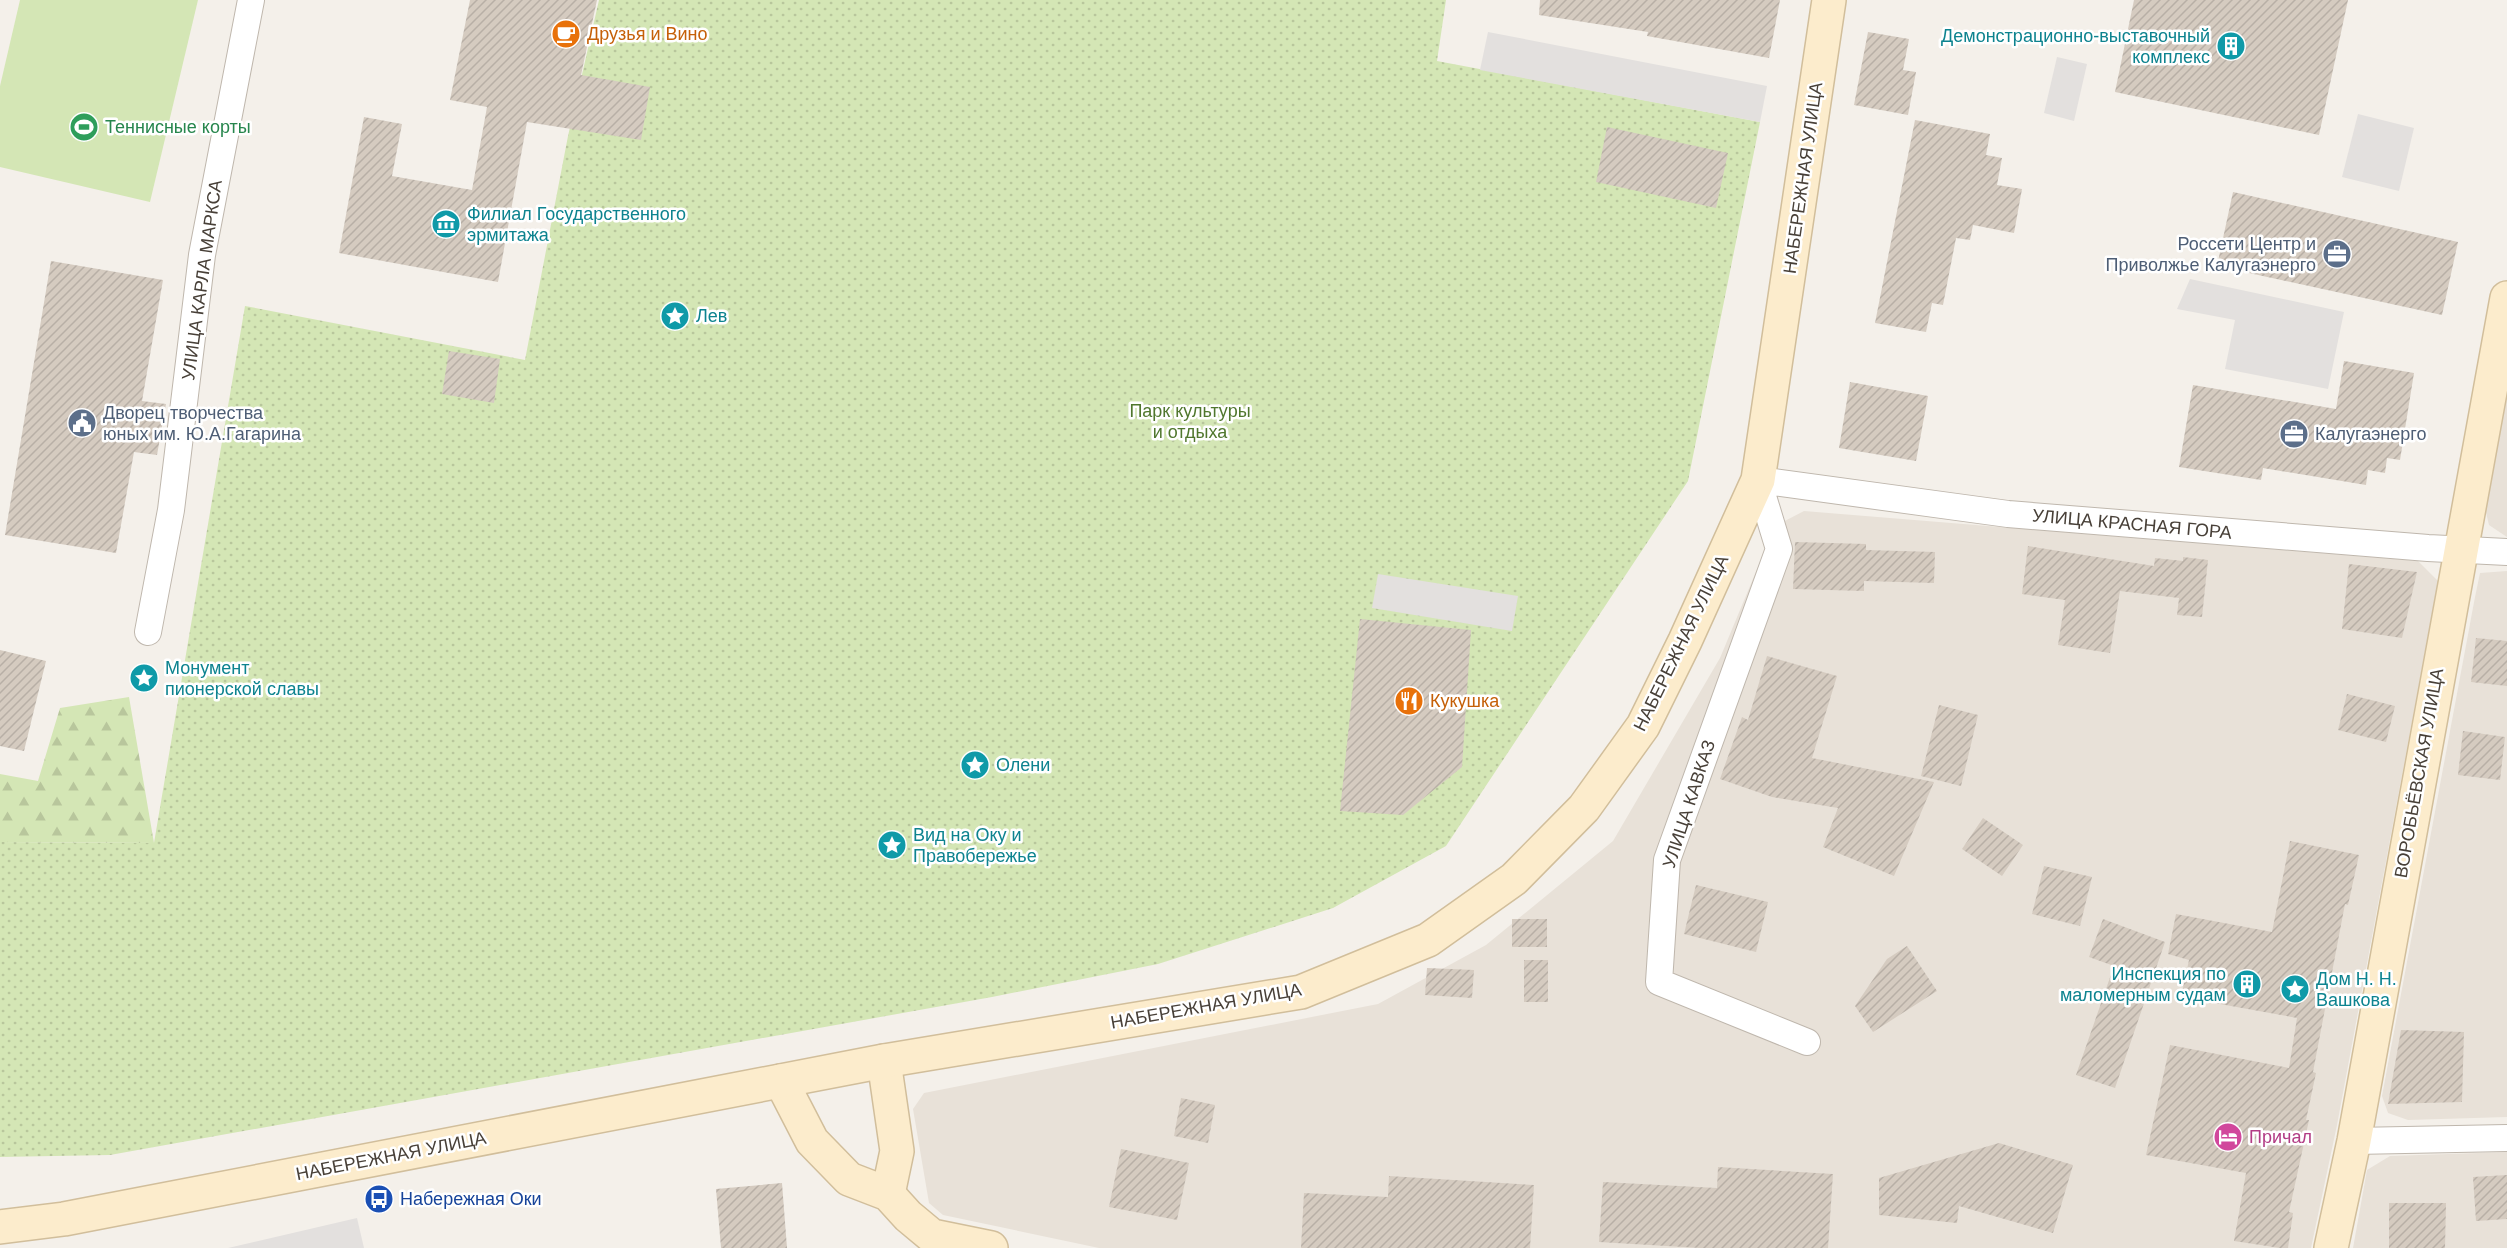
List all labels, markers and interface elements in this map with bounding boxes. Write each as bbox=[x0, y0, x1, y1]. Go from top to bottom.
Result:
cafe icon: Друзья и Вино bbox=[550, 18, 582, 50]
place label: Друзья и Вино bbox=[587, 24, 707, 44]
place label: Демонстрационно-выставочный комплекс bbox=[1941, 26, 2210, 67]
building icon: Демонстрационно-выставочный комплекс bbox=[2215, 30, 2247, 62]
street label: НАБЕРЕЖНАЯ УЛИЦА bbox=[1780, 81, 1826, 275]
sports icon: Теннисные корты bbox=[68, 111, 100, 143]
place label: Теннисные корты bbox=[105, 117, 251, 137]
street label: УЛИЦА КАРЛА МАРКСА bbox=[178, 179, 226, 381]
place label: Филиал Государственного эрмитажа bbox=[467, 204, 686, 245]
museum icon: Филиал Государственного эрмитажа bbox=[430, 208, 462, 240]
place label: Россети Центр и Приволжье Калугаэнерго bbox=[2106, 234, 2316, 275]
office icon: Россети Центр и Приволжье Калугаэнерго bbox=[2321, 238, 2353, 270]
place icon: Лев bbox=[659, 300, 691, 332]
place label: Лев bbox=[696, 306, 727, 326]
park label: Парк культуры и отдыха bbox=[1129, 401, 1251, 442]
place label: Дворец творчества юных им. Ю.А.Гагарина bbox=[103, 403, 302, 444]
public building icon: Дворец творчества юных им. Ю.А.Гагарина bbox=[66, 407, 98, 439]
office icon: Калугаэнерго bbox=[2278, 418, 2310, 450]
place label: Калугаэнерго bbox=[2315, 424, 2427, 444]
street label: УЛИЦА КРАСНАЯ ГОРА bbox=[2031, 505, 2233, 543]
street label: НАБЕРЕЖНАЯ УЛИЦА bbox=[1630, 552, 1732, 734]
place label: Монумент пионерской славы bbox=[165, 658, 319, 699]
place icon: Монумент пионерской славы bbox=[128, 662, 160, 694]
street label: ВОРОБЬЁВСКАЯ УЛИЦА bbox=[2391, 667, 2447, 879]
restaurant icon: Кукушка bbox=[1393, 685, 1425, 717]
place label: Кукушка bbox=[1430, 691, 1500, 711]
street label: УЛИЦА КАВКАЗ bbox=[1659, 737, 1719, 871]
place icon: Олени bbox=[959, 749, 991, 781]
place label: Олени bbox=[996, 755, 1050, 775]
place label: Вид на Оку и Правобережье bbox=[913, 825, 1037, 866]
place icon: Вид на Оку и Правобережье bbox=[876, 829, 908, 861]
place label: Инспекция по маломерным судам bbox=[2060, 964, 2226, 1005]
building icon: Инспекция по маломерным судам bbox=[2231, 968, 2263, 1000]
place label: Дом Н. Н. Вашкова bbox=[2316, 969, 2397, 1010]
place icon: Дом Н. Н. Вашкова bbox=[2279, 973, 2311, 1005]
street label: НАБЕРЕЖНАЯ УЛИЦА bbox=[1109, 979, 1303, 1033]
hotel icon: Причал bbox=[2212, 1121, 2244, 1153]
place label: Причал bbox=[2249, 1127, 2312, 1147]
street label: НАБЕРЕЖНАЯ УЛИЦА bbox=[294, 1128, 488, 1184]
bus stop icon: Набережная Оки bbox=[363, 1183, 395, 1215]
place label: Набережная Оки bbox=[400, 1189, 542, 1209]

